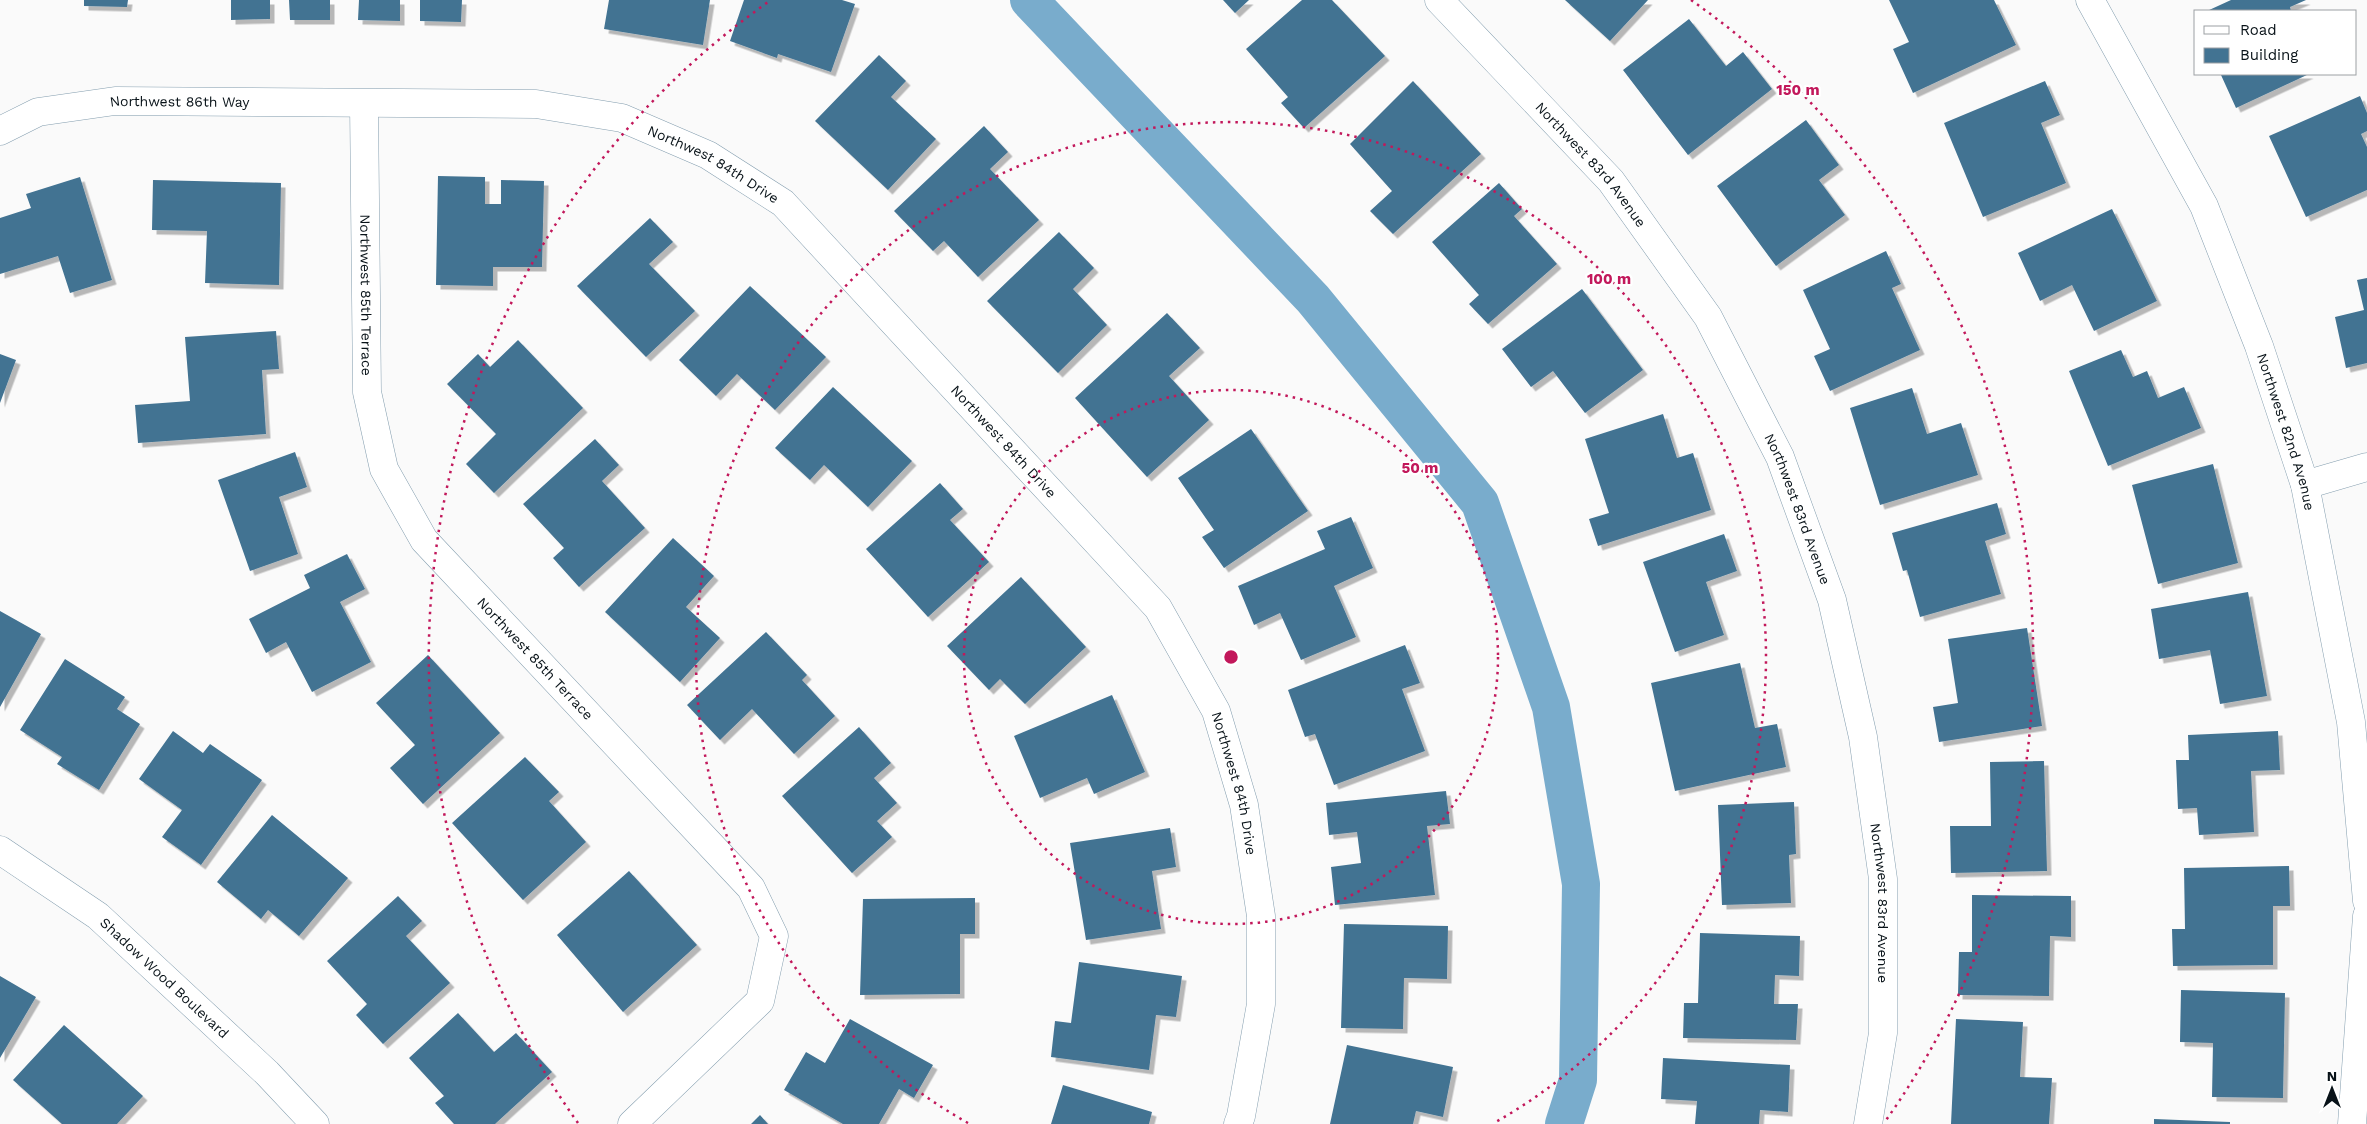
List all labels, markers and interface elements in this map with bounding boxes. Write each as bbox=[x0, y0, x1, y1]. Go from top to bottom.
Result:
legend bbox=[2194, 10, 2357, 75]
text: Road bbox=[2240, 21, 2277, 39]
text: Building bbox=[2240, 46, 2298, 64]
text: 150 m bbox=[1776, 81, 1820, 99]
street label: Northwest 86th Way bbox=[109, 92, 250, 110]
street label: Northwest 83rd Avenue bbox=[1532, 99, 1649, 230]
street label: Northwest 84th Drive bbox=[645, 122, 782, 206]
street label: Northwest 85th Terrace bbox=[357, 214, 375, 376]
text: 100 m bbox=[1587, 270, 1631, 288]
street label: Northwest 82nd Avenue bbox=[2254, 351, 2318, 512]
street label: Northwest 84th Drive bbox=[948, 382, 1060, 501]
street label: Northwest 83rd Avenue bbox=[1761, 431, 1834, 587]
text: 50 m bbox=[1402, 459, 1438, 477]
street label: Northwest 85th Terrace bbox=[474, 594, 597, 723]
centre of rings bbox=[1222, 648, 1240, 666]
street label: Northwest 84th Drive bbox=[1209, 710, 1260, 856]
street label: Northwest 83rd Avenue bbox=[1867, 822, 1891, 983]
street label: Shadow Wood Boulevard bbox=[97, 914, 232, 1041]
north arrow bbox=[2307, 1064, 2357, 1114]
text: N bbox=[2327, 1068, 2337, 1084]

